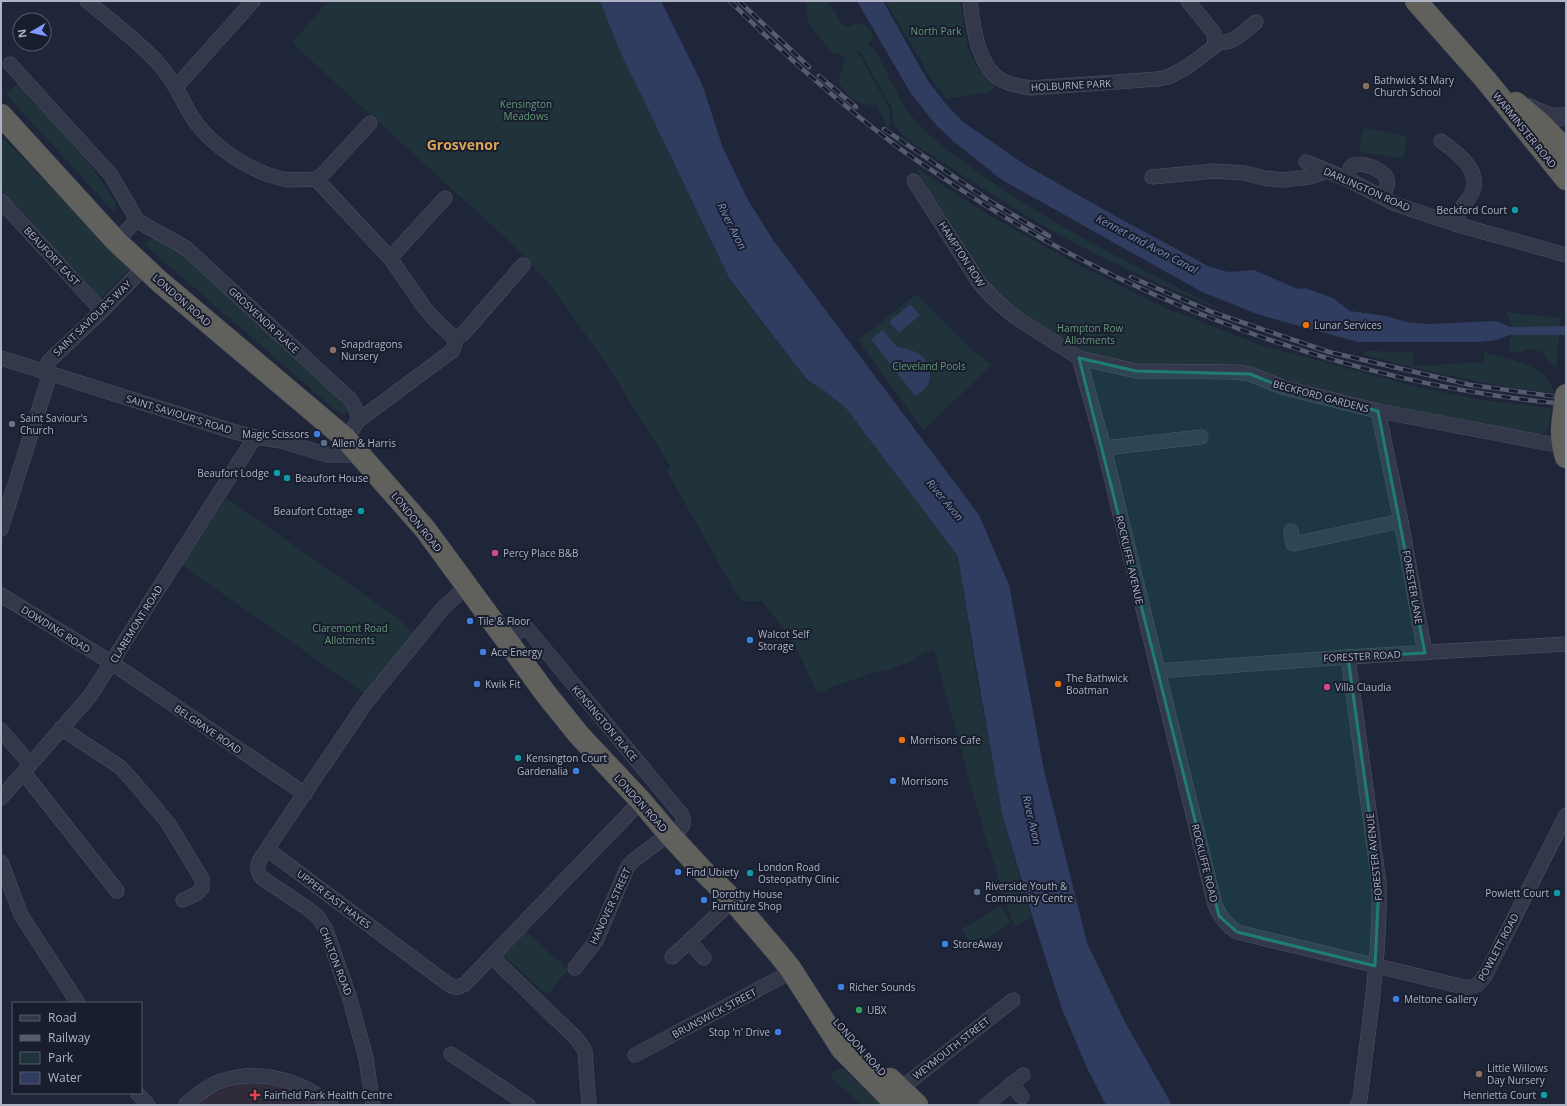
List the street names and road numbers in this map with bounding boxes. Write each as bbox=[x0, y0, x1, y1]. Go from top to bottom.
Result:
street label: HOLBURNE PARK bbox=[1030, 76, 1112, 94]
street label: WARMINSTER ROAD bbox=[1490, 89, 1560, 171]
street label: DARLINGTON ROAD bbox=[1321, 164, 1413, 214]
street label: HAMPTON ROW bbox=[936, 219, 989, 290]
street label: BEAUFORT EAST bbox=[21, 224, 83, 289]
street label: LONDON ROAD bbox=[150, 271, 214, 329]
street label: SAINT SAVIOUR'S WAY bbox=[50, 277, 134, 359]
street label: GROSVENOR PLACE bbox=[226, 284, 302, 356]
street label: BECKFORD GARDENS bbox=[1271, 376, 1371, 416]
street label: SAINT SAVIOUR'S ROAD bbox=[124, 391, 234, 437]
street label: LONDON ROAD bbox=[389, 489, 445, 555]
street label: ROCKLIFFE AVENUE bbox=[1113, 514, 1147, 606]
street label: FORESTER LANE bbox=[1400, 549, 1426, 625]
street label: CLAREMONT ROAD bbox=[106, 582, 166, 666]
street label: DOWDING ROAD bbox=[19, 602, 93, 656]
street label: FORESTER ROAD bbox=[1323, 647, 1401, 665]
street label: KENSINGTON PLACE bbox=[569, 682, 641, 764]
street label: BELGRAVE ROAD bbox=[171, 701, 245, 757]
street label: LONDON ROAD bbox=[611, 771, 671, 835]
street label: FORESTER AVENUE bbox=[1362, 812, 1386, 902]
street label: ROCKLIFFE ROAD bbox=[1188, 822, 1222, 904]
street label: HANOVER STREET bbox=[586, 865, 634, 947]
street label: UPPER EAST HAYES bbox=[294, 866, 374, 932]
street label: POWLETT ROAD bbox=[1474, 911, 1522, 983]
street label: CHILTON ROAD bbox=[316, 925, 356, 997]
street label: BRUNSWICK STREET bbox=[669, 985, 759, 1041]
street label: WEYMOUTH STREET bbox=[910, 1013, 993, 1082]
street label: LONDON ROAD bbox=[830, 1015, 890, 1079]

